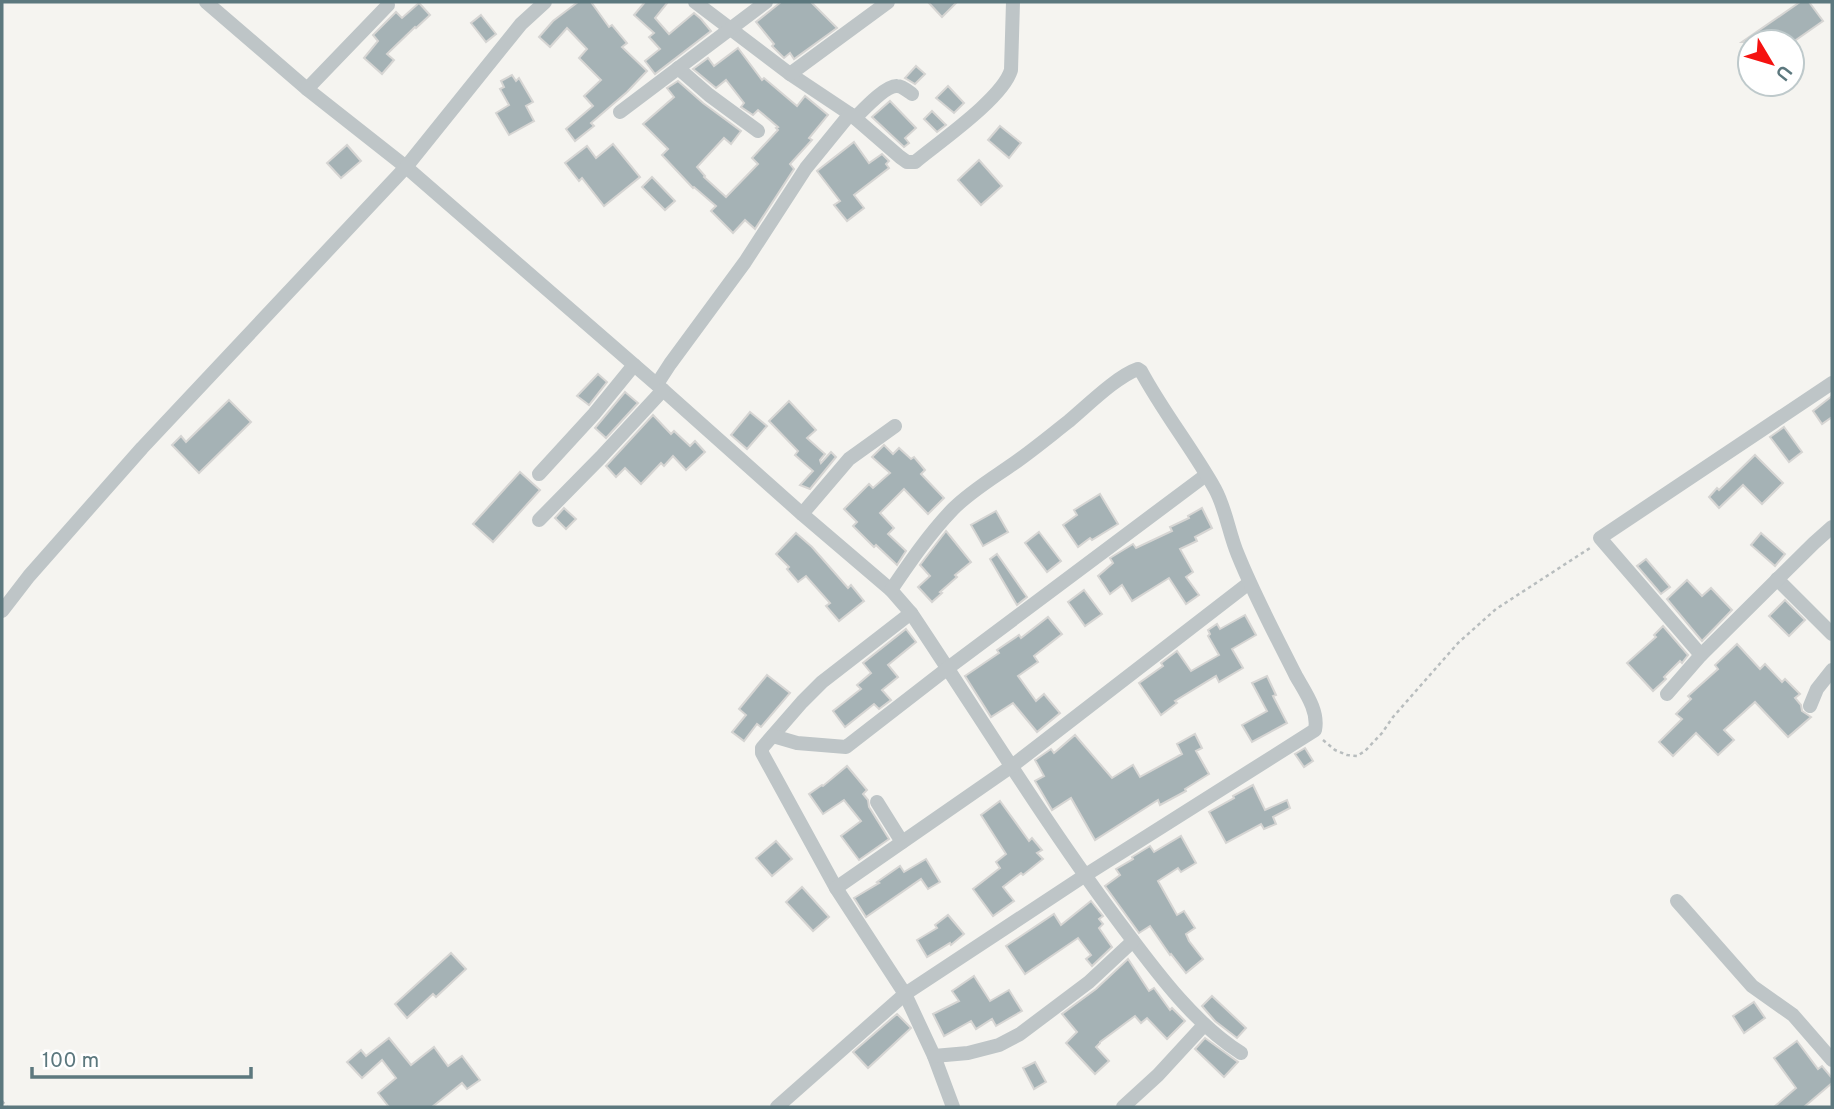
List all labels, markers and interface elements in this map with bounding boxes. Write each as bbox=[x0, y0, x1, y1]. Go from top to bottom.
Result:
north arrow bbox=[1736, 28, 1806, 98]
text: U bbox=[1769, 60, 1796, 85]
scale bar bbox=[32, 1036, 250, 1080]
text: 100 m bbox=[42, 1048, 99, 1075]

